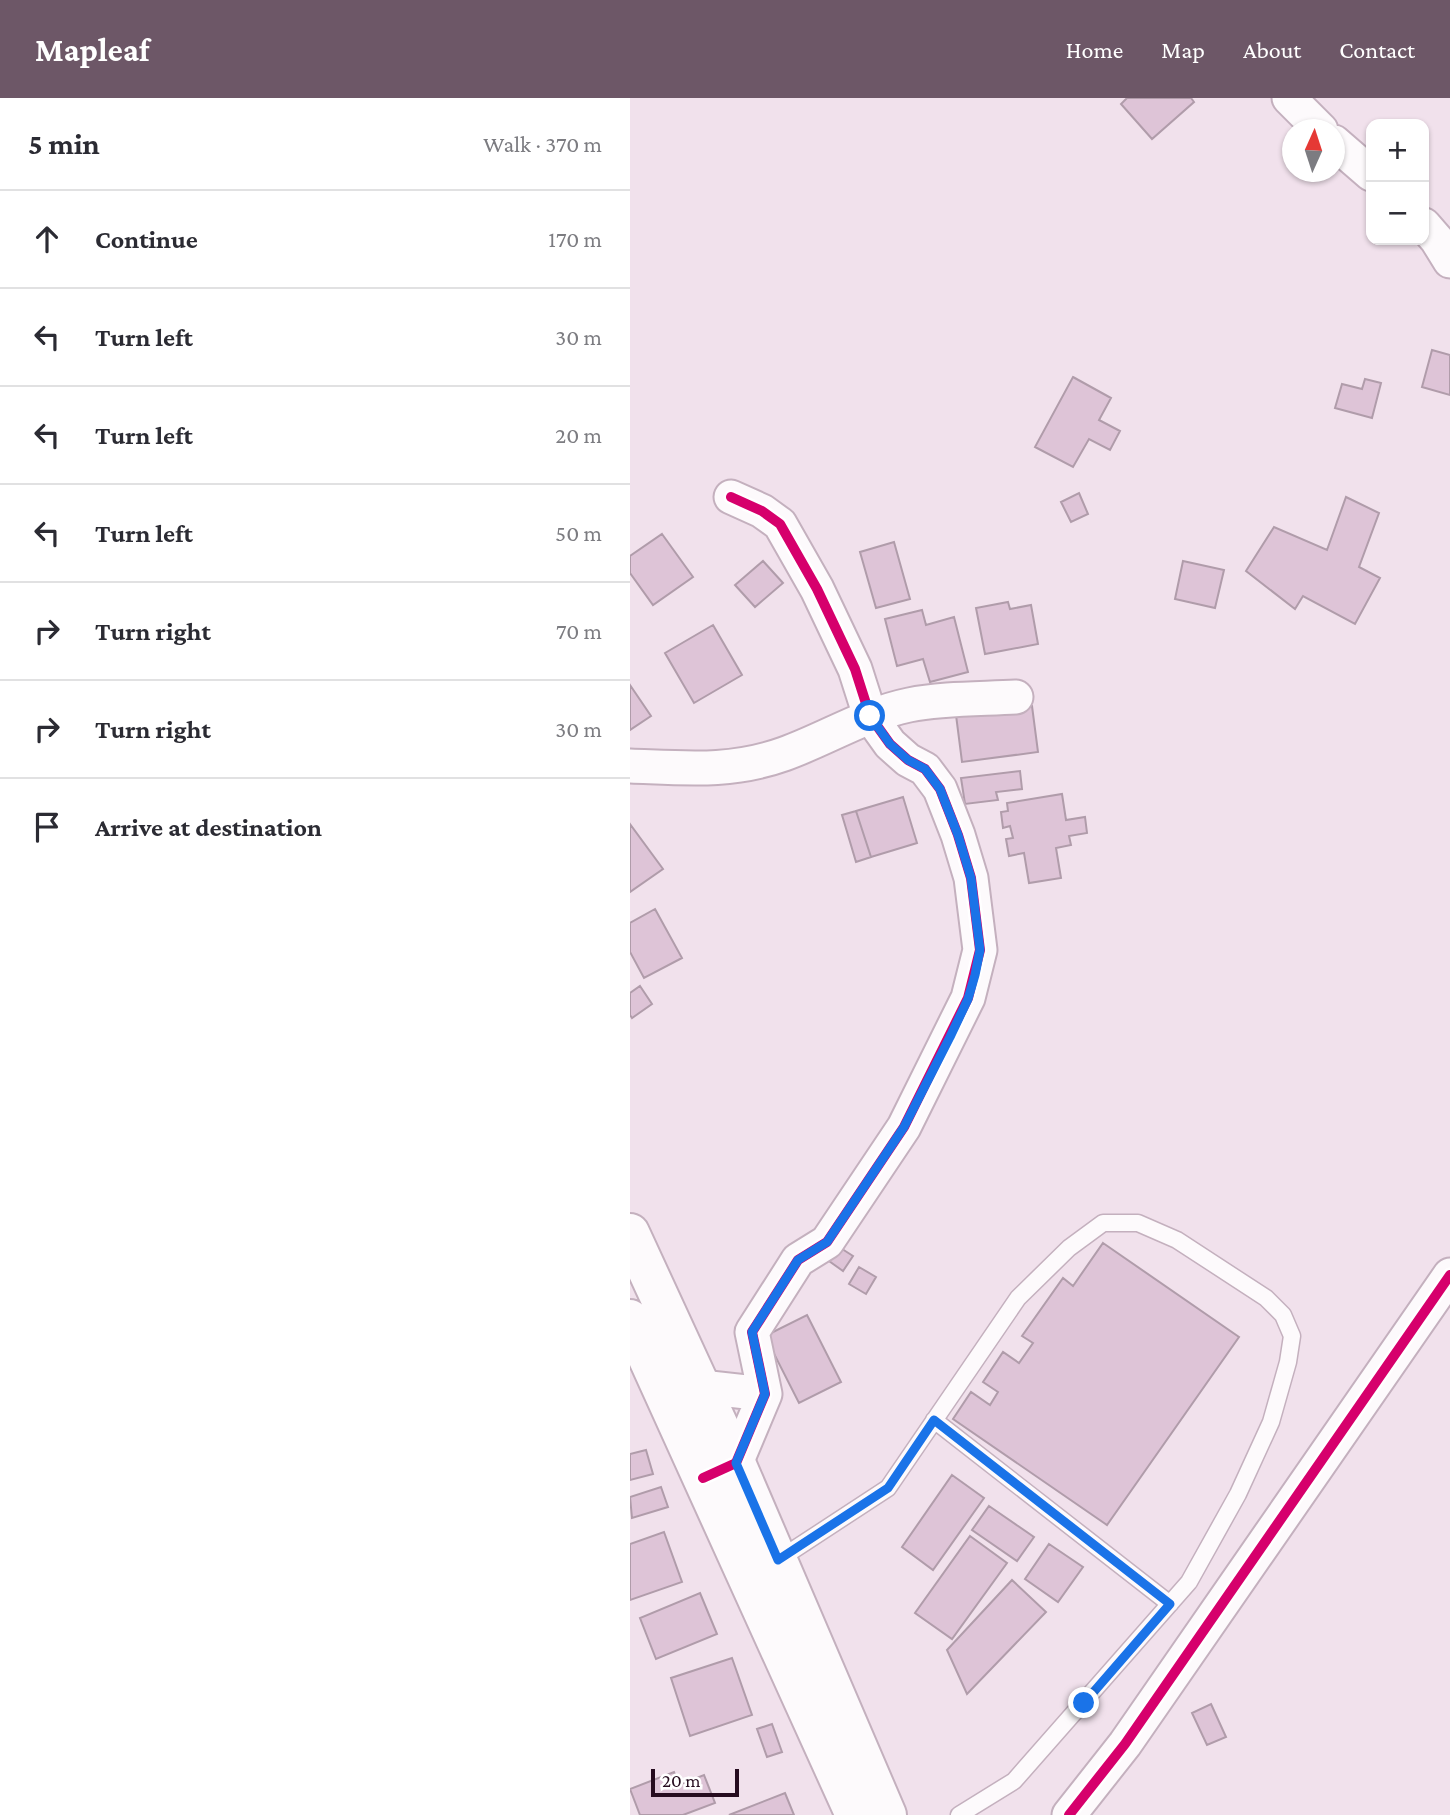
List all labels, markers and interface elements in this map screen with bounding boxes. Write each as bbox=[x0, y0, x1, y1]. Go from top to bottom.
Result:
text: Mapleaf bbox=[35, 31, 150, 68]
text: Home bbox=[1066, 36, 1123, 63]
text: Map bbox=[1161, 36, 1205, 63]
text: About bbox=[1243, 36, 1301, 63]
text: Contact bbox=[1339, 36, 1415, 63]
north arrow bbox=[1282, 119, 1345, 182]
map controls bbox=[1366, 119, 1429, 245]
button: + bbox=[1366, 119, 1429, 182]
text: 5 min bbox=[28, 127, 100, 160]
text: Walk · 370 m bbox=[483, 131, 602, 157]
button: − bbox=[1366, 182, 1429, 245]
icon: ahead bbox=[28, 220, 66, 258]
text: Continue bbox=[95, 225, 198, 254]
text: 170 m bbox=[548, 226, 602, 252]
icon: left bbox=[28, 318, 66, 356]
text: Turn left bbox=[95, 323, 193, 352]
text: 30 m bbox=[555, 324, 602, 350]
icon: left bbox=[28, 416, 66, 454]
text: Turn left bbox=[95, 421, 193, 450]
text: 20 m bbox=[555, 422, 602, 448]
icon: left bbox=[28, 514, 66, 552]
text: Turn left bbox=[95, 519, 193, 548]
text: 50 m bbox=[555, 520, 602, 546]
icon: right bbox=[28, 612, 66, 650]
text: Turn right bbox=[95, 617, 211, 646]
text: 70 m bbox=[556, 618, 602, 644]
route start bbox=[854, 700, 885, 731]
icon: right bbox=[28, 710, 66, 748]
text: Turn right bbox=[95, 715, 211, 744]
text: 30 m bbox=[555, 716, 602, 742]
icon: arrive bbox=[28, 808, 66, 846]
text: Arrive at destination bbox=[95, 813, 322, 842]
route end bbox=[1068, 1687, 1099, 1718]
scale bar bbox=[651, 1766, 738, 1798]
text: 20 m bbox=[662, 1770, 701, 1791]

